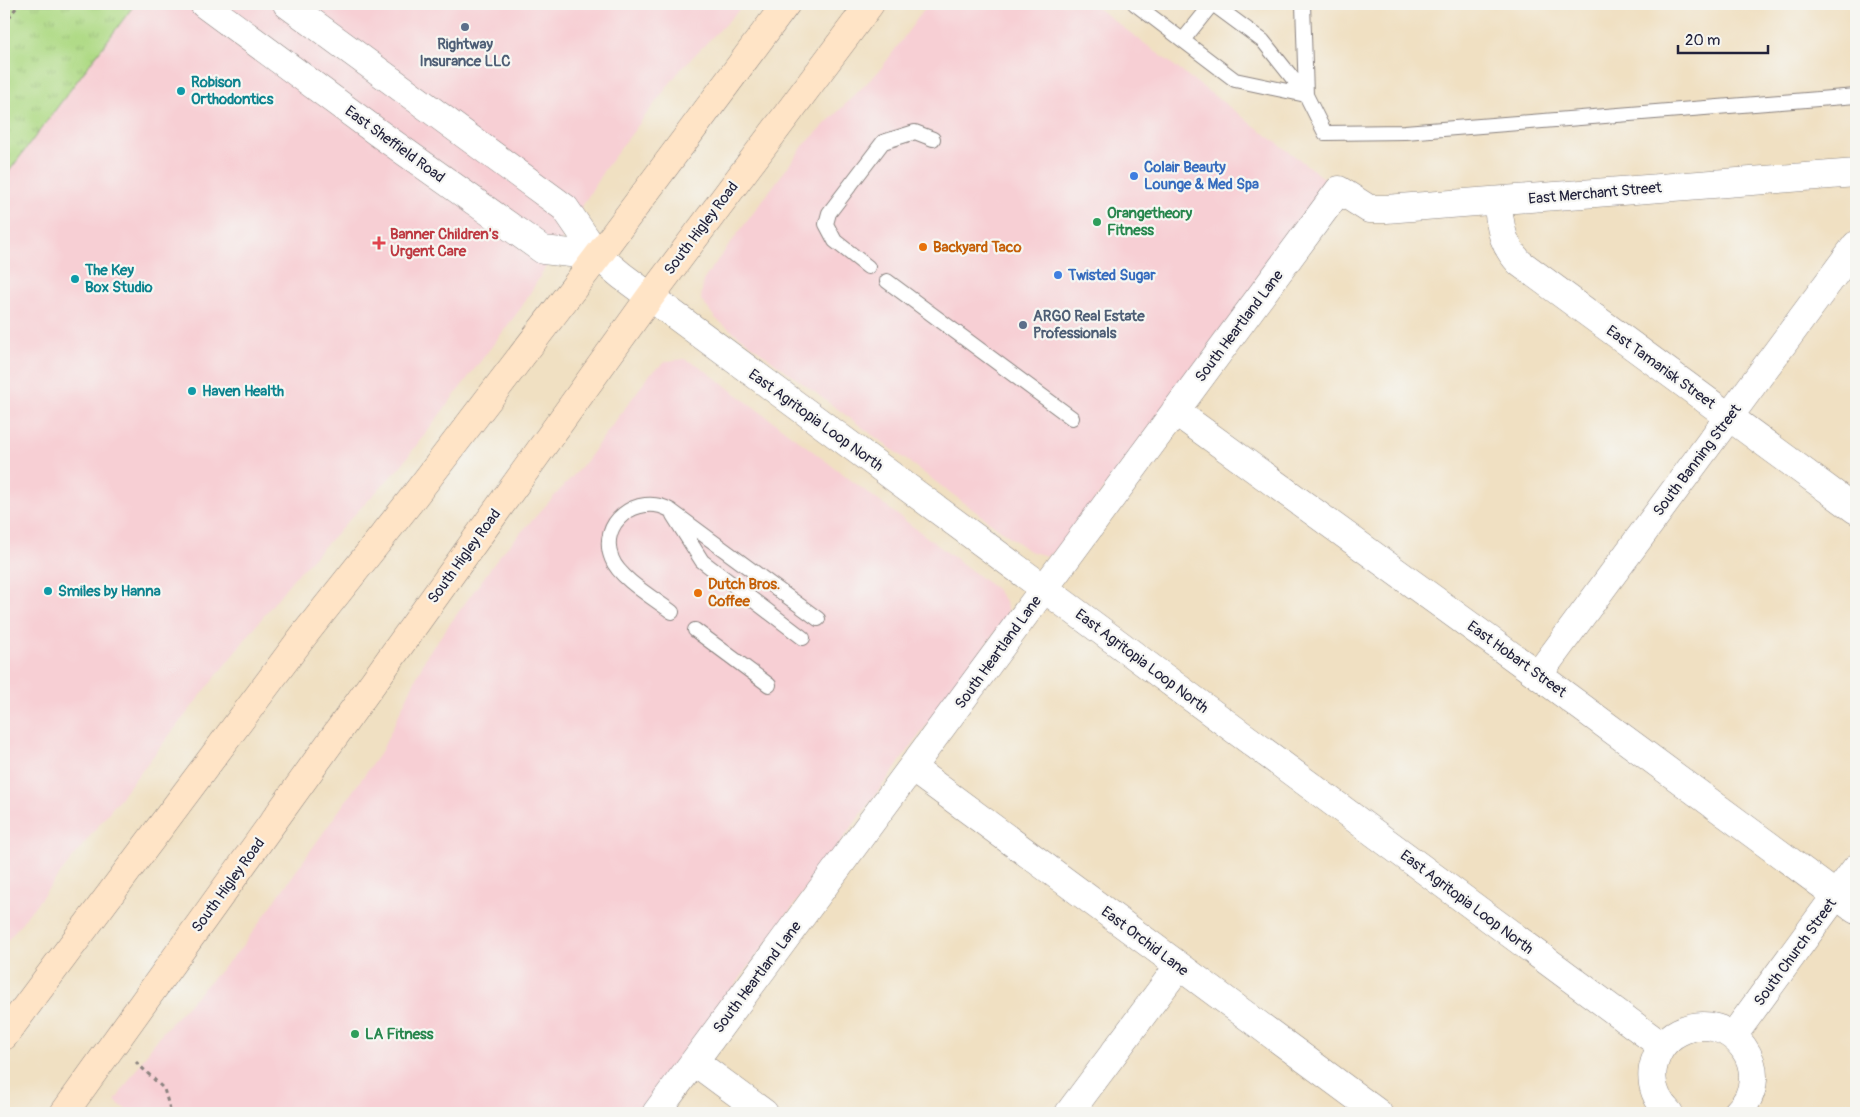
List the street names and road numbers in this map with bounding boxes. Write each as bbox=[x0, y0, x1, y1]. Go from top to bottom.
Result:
street label: East Sheffield Road bbox=[341, 102, 448, 187]
street label: South Higley Road bbox=[660, 178, 743, 279]
street label: East Merchant Street bbox=[1528, 178, 1663, 209]
street label: South Heartland Lane bbox=[1191, 266, 1288, 386]
street label: East Tamarisk Street bbox=[1602, 321, 1720, 414]
street label: East Agritopia Loop North bbox=[745, 365, 887, 476]
street label: South Banning Street bbox=[1649, 400, 1746, 520]
street label: South Higley Road bbox=[424, 505, 505, 607]
street label: South Heartland Lane bbox=[951, 591, 1046, 713]
street label: East Agritopia Loop North bbox=[1071, 605, 1212, 718]
street label: East Hobart Street bbox=[1463, 617, 1571, 702]
street label: South Higley Road bbox=[188, 834, 269, 936]
street label: East Agritopia Loop North bbox=[1396, 846, 1537, 959]
street label: South Church Street bbox=[1750, 894, 1841, 1010]
street label: East Orchid Lane bbox=[1097, 902, 1193, 981]
street label: South Heartland Lane bbox=[709, 917, 806, 1037]

